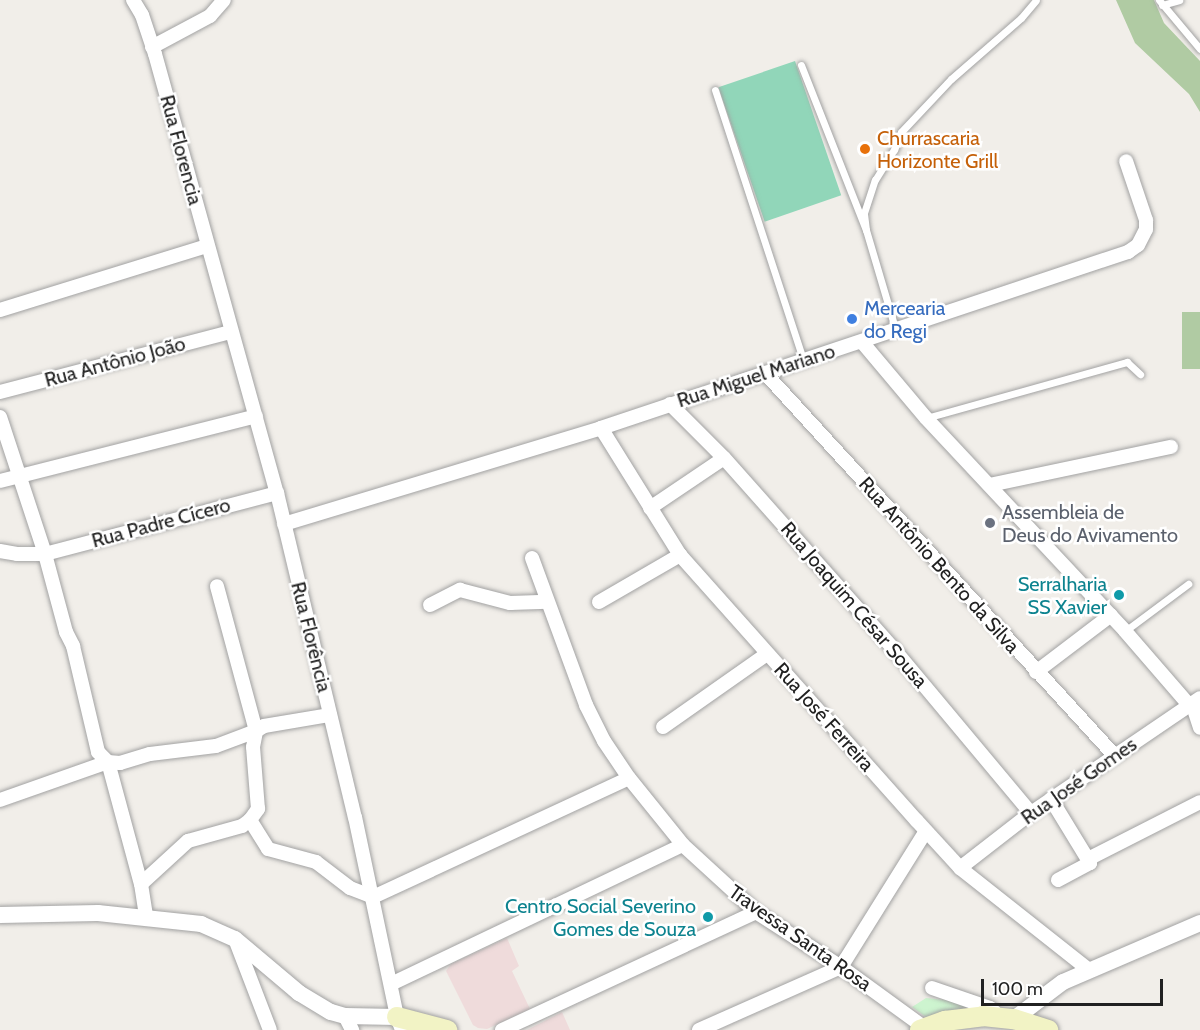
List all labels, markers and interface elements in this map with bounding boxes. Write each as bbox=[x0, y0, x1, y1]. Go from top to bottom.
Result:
street label: Rua Florencia bbox=[155, 92, 207, 208]
place label: Churrascaria Horizonte Grill bbox=[877, 126, 998, 173]
marker: Churrascaria Horizonte Grill bbox=[858, 142, 872, 156]
place label: Mercearia do Regi bbox=[864, 296, 945, 343]
marker: Mercearia do Regi bbox=[845, 312, 859, 326]
street label: Rua Antônio João bbox=[42, 332, 188, 392]
street label: Rua Miguel Mariano bbox=[674, 339, 838, 413]
street label: Rua Antônio Bento da Silva bbox=[854, 472, 1024, 658]
street label: Rua Padre Cícero bbox=[89, 493, 233, 553]
place label: Assembleia de Deus do Avivamento bbox=[1002, 500, 1178, 547]
marker: Assembleia de Deus do Avivamento bbox=[983, 516, 997, 530]
street label: Rua Joaquim César Sousa bbox=[775, 517, 933, 693]
place label: Serralharia SS Xavier bbox=[1018, 572, 1107, 619]
street label: Rua Florência bbox=[286, 579, 336, 695]
marker: Serralharia SS Xavier bbox=[1112, 588, 1126, 602]
street label: Rua José Ferreira bbox=[769, 658, 879, 776]
street label: Rua José Gomes bbox=[1017, 732, 1141, 830]
street label: Travessa Santa Rosa bbox=[724, 880, 876, 996]
place label: Centro Social Severino Gomes de Souza bbox=[505, 894, 696, 941]
marker: Centro Social Severino Gomes de Souza bbox=[701, 910, 715, 924]
scale bar bbox=[984, 967, 1166, 1005]
text: 100 m bbox=[992, 978, 1043, 1000]

